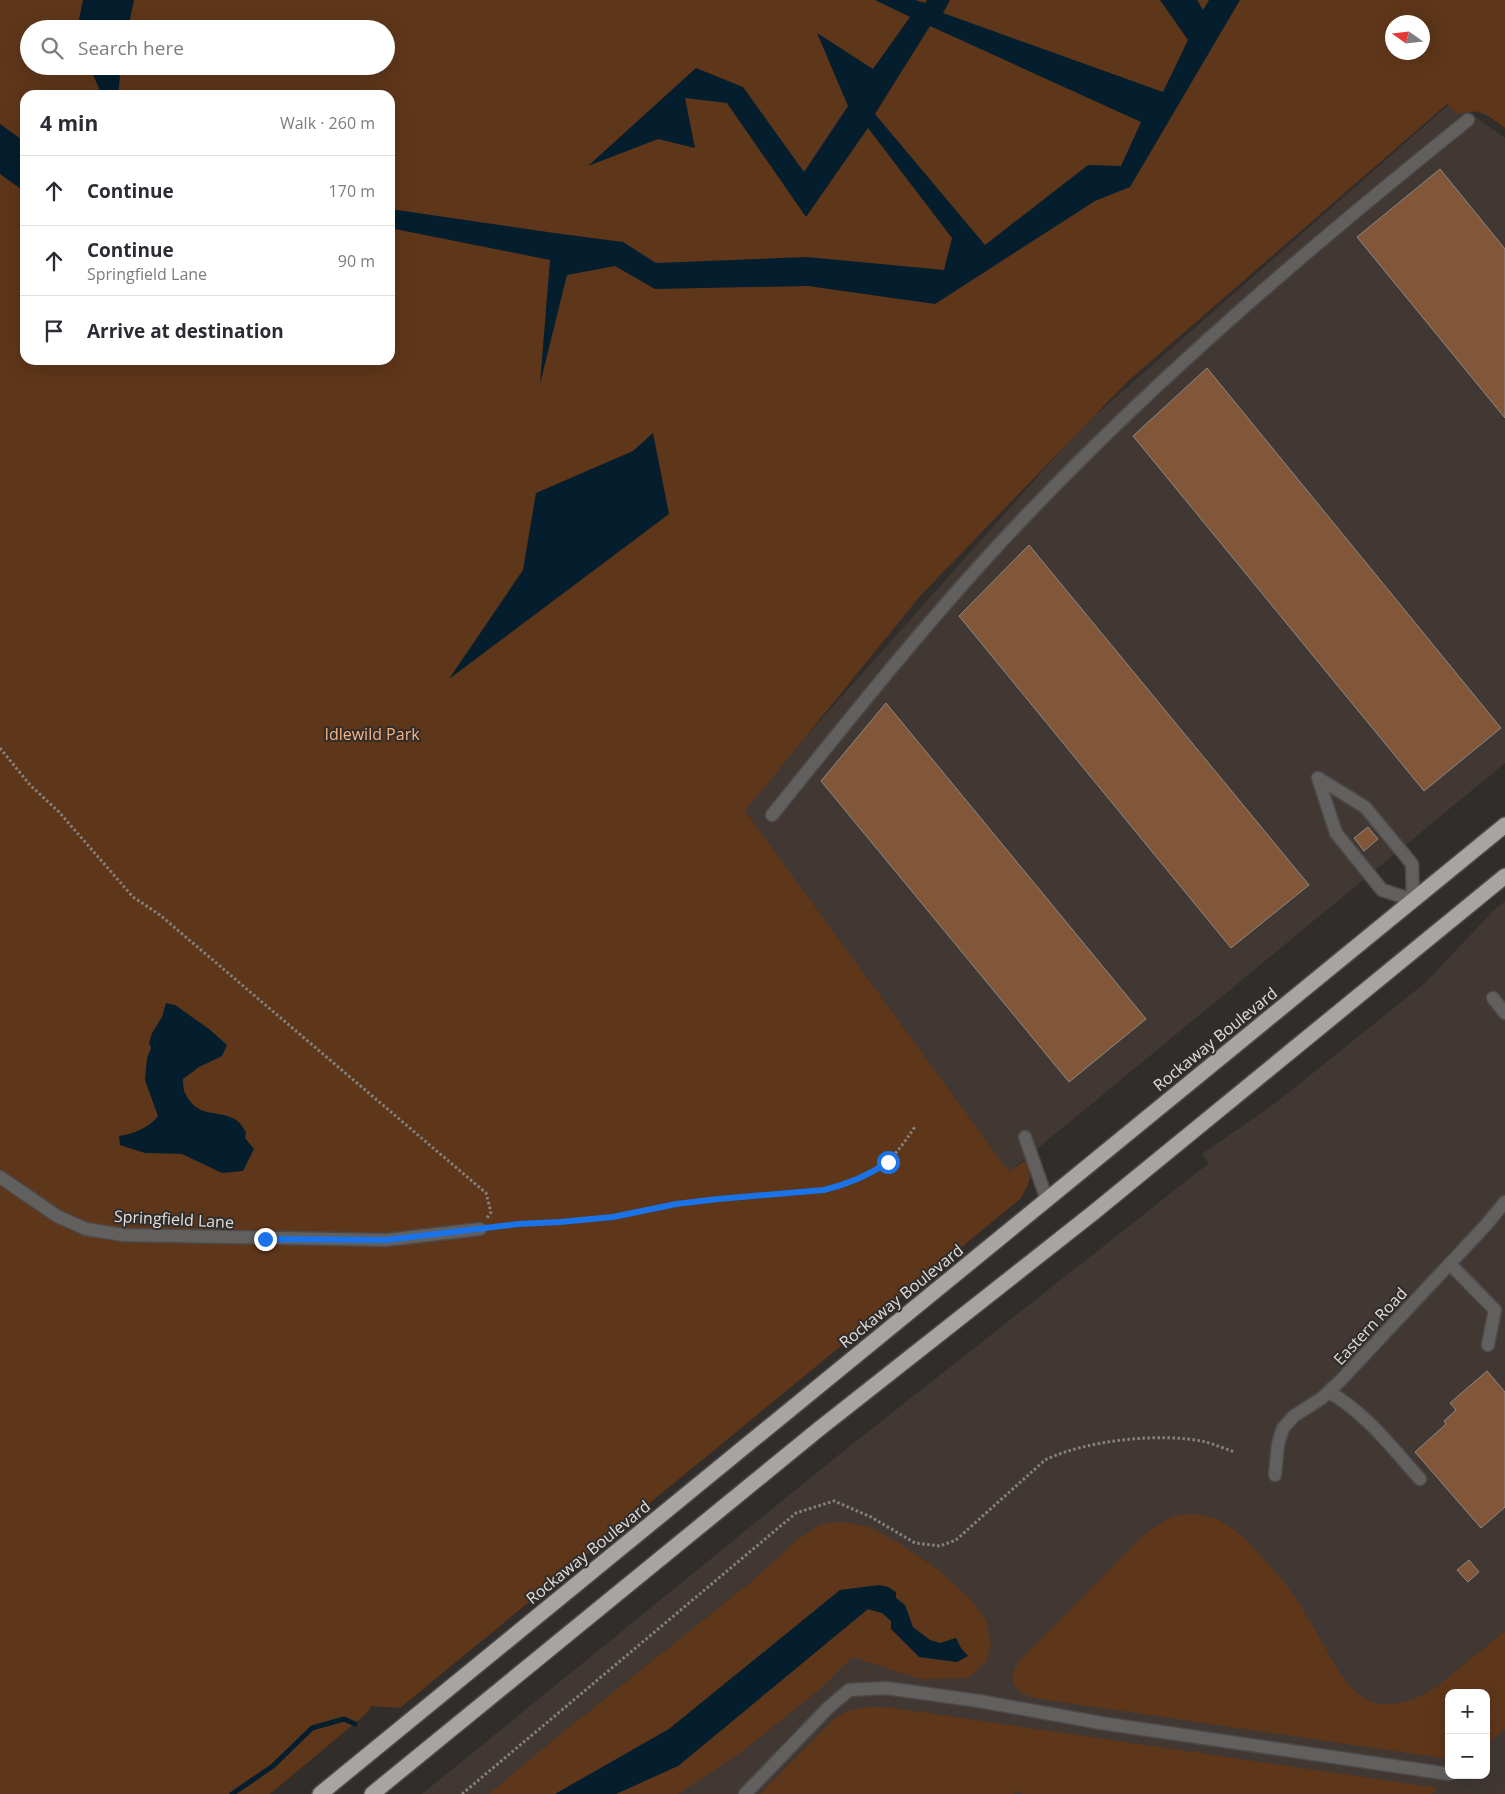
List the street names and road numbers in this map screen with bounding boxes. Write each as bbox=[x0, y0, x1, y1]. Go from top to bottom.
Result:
street label: Rockaway Boulevard bbox=[1148, 982, 1282, 1096]
street label: Springfield Lane bbox=[113, 1205, 235, 1233]
street label: Rockaway Boulevard bbox=[834, 1239, 968, 1353]
street label: Eastern Road bbox=[1328, 1282, 1412, 1370]
street label: Rockaway Boulevard bbox=[521, 1495, 655, 1609]

